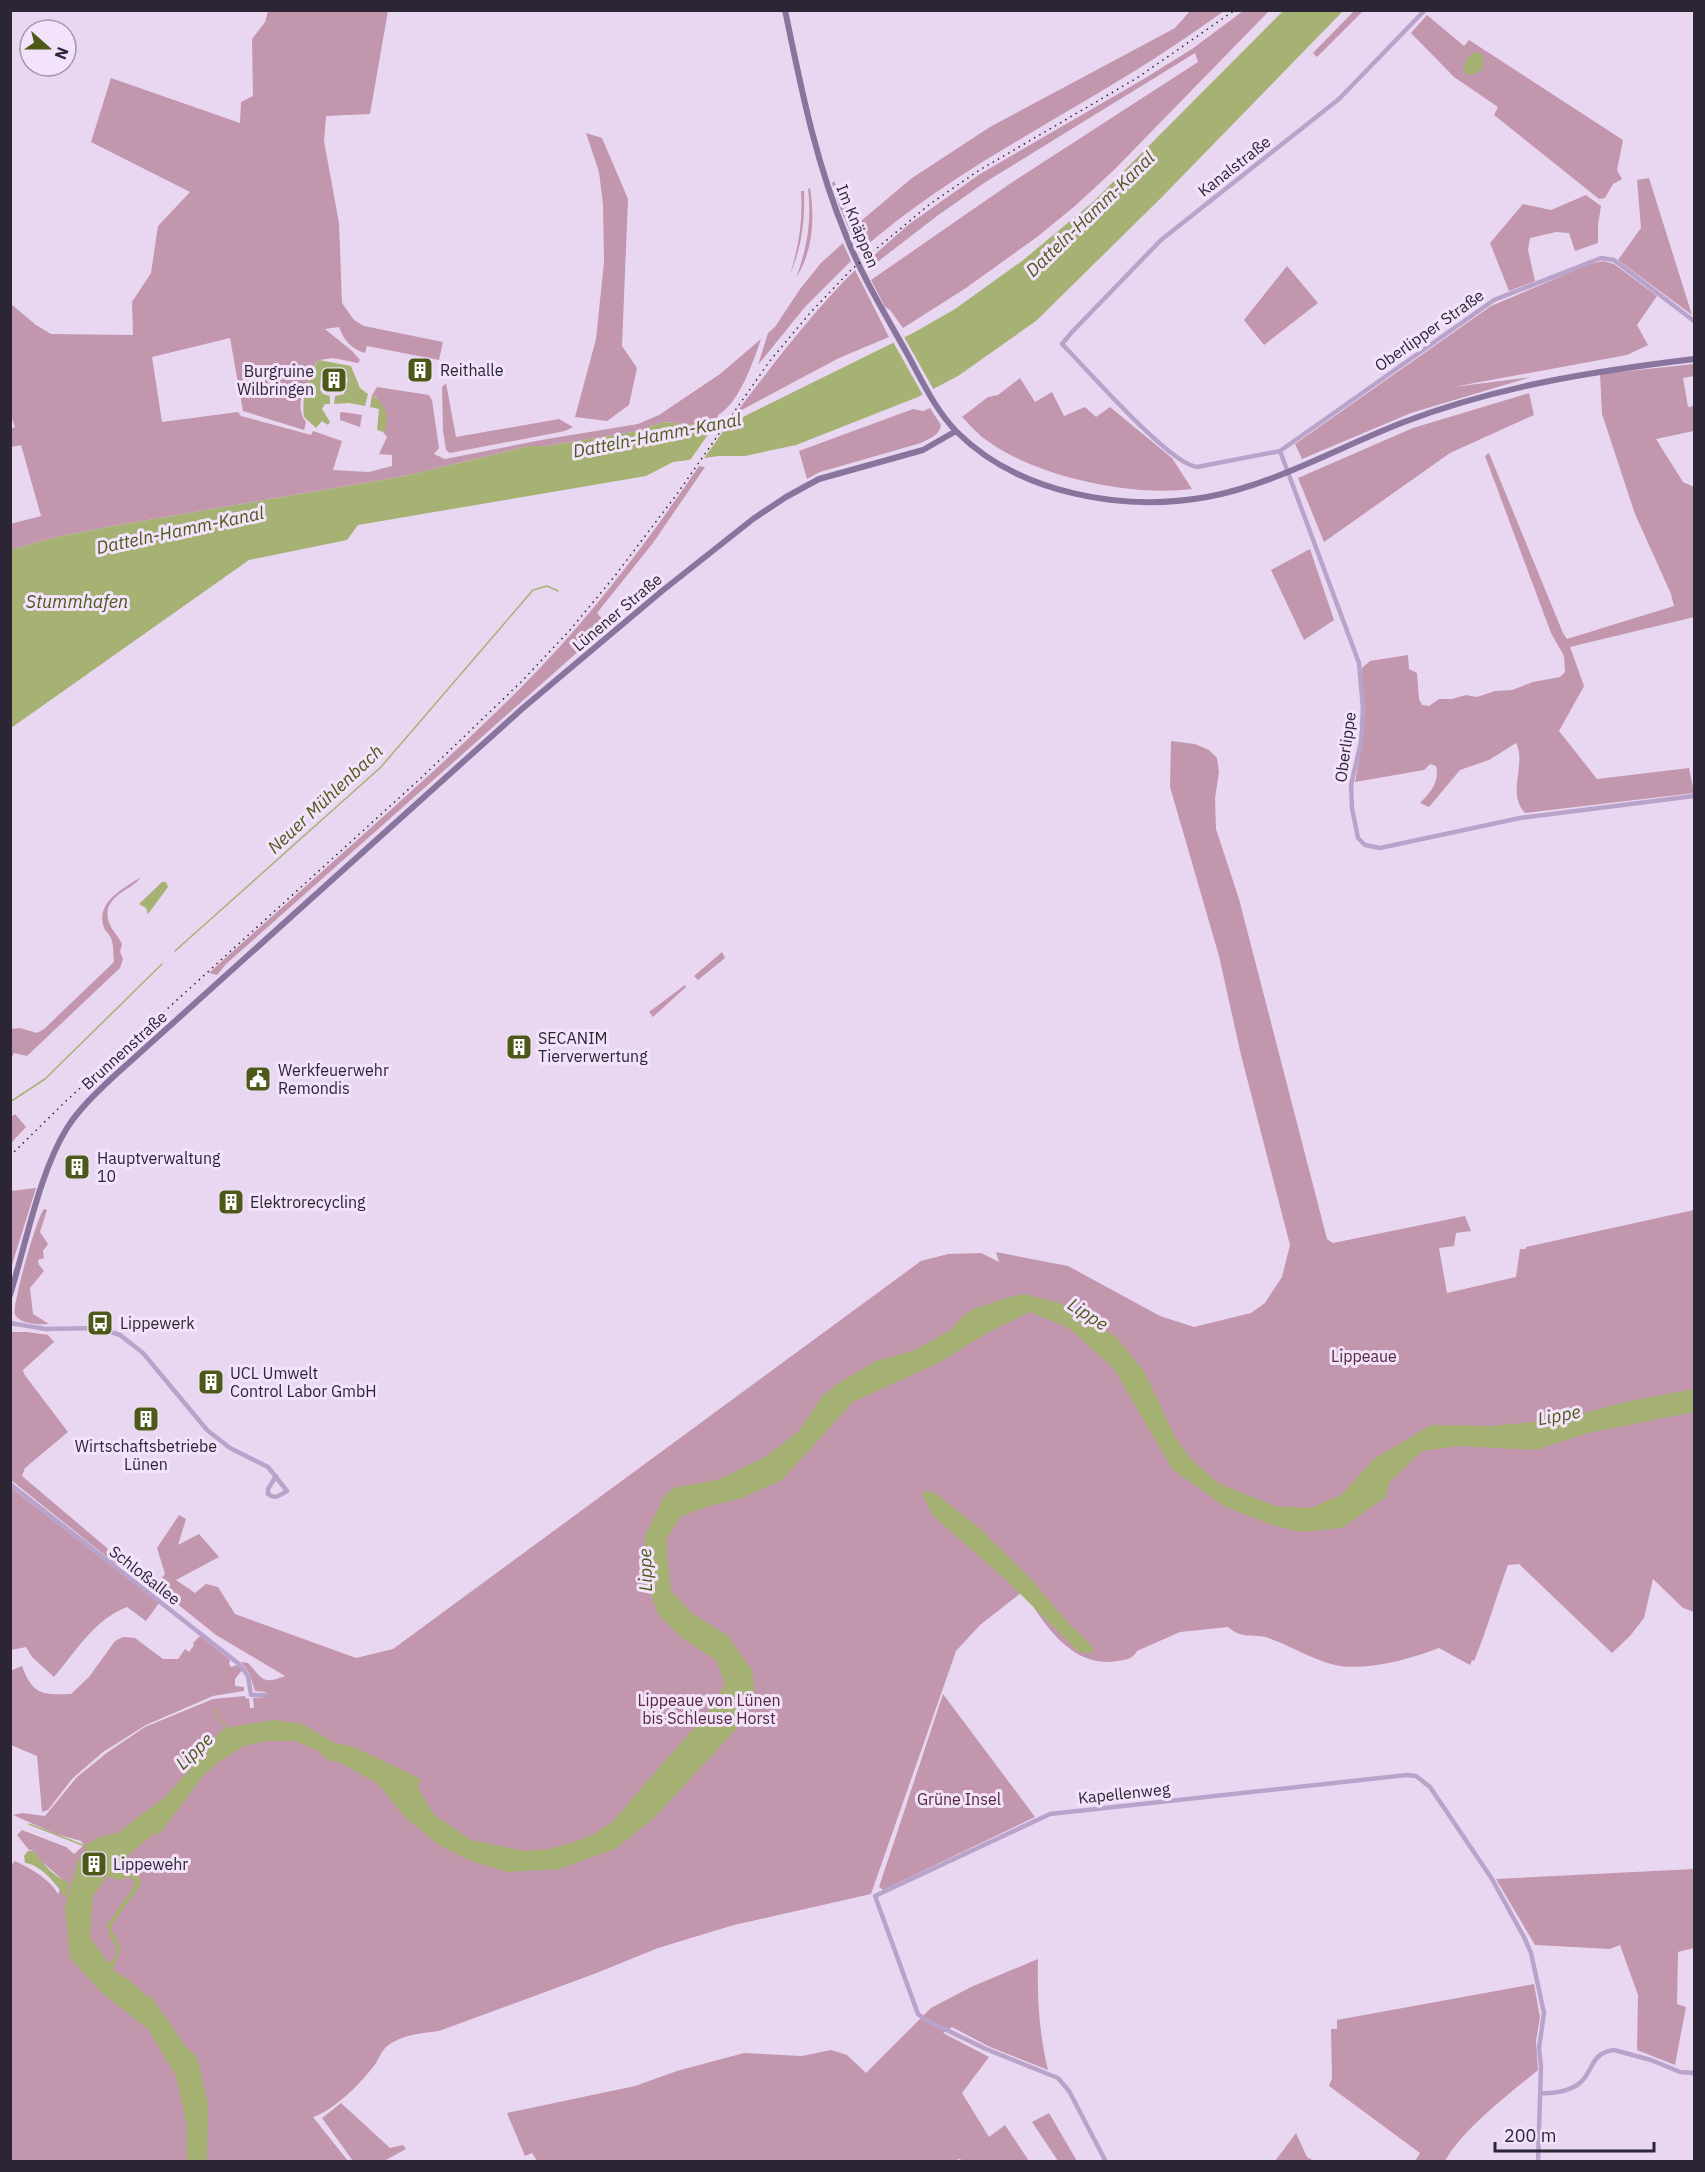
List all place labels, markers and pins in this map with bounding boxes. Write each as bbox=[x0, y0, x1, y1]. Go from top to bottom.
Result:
building icon: Reithalle bbox=[405, 355, 435, 385]
place label: Reithalle bbox=[440, 360, 504, 380]
place label: Burgruine Wilbringen bbox=[237, 361, 314, 399]
building icon: Burgruine Wilbringen bbox=[319, 365, 349, 395]
place label: SECANIM Tierverwertung bbox=[538, 1028, 648, 1066]
building icon: SECANIM Tierverwertung bbox=[504, 1032, 534, 1062]
place label: Werkfeuerwehr Remondis bbox=[278, 1060, 389, 1098]
public building icon: Werkfeuerwehr Remondis bbox=[243, 1064, 273, 1094]
place label: Hauptverwaltung 10 bbox=[97, 1148, 221, 1186]
building icon: Hauptverwaltung 10 bbox=[62, 1152, 92, 1182]
building icon: Elektrorecycling bbox=[216, 1187, 246, 1217]
place label: Elektrorecycling bbox=[250, 1192, 366, 1212]
bus stop icon: Lippewerk bbox=[85, 1308, 115, 1338]
place label: Lippewerk bbox=[120, 1313, 195, 1333]
place label: UCL Umwelt Control Labor GmbH bbox=[230, 1363, 377, 1401]
building icon: UCL Umwelt Control Labor GmbH bbox=[196, 1367, 226, 1397]
building icon: Wirtschaftsbetriebe Lünen bbox=[131, 1404, 161, 1434]
place label: Wirtschaftsbetriebe Lünen bbox=[75, 1436, 217, 1474]
building icon: Lippewehr bbox=[79, 1849, 109, 1879]
place label: Lippewehr bbox=[113, 1854, 188, 1874]

